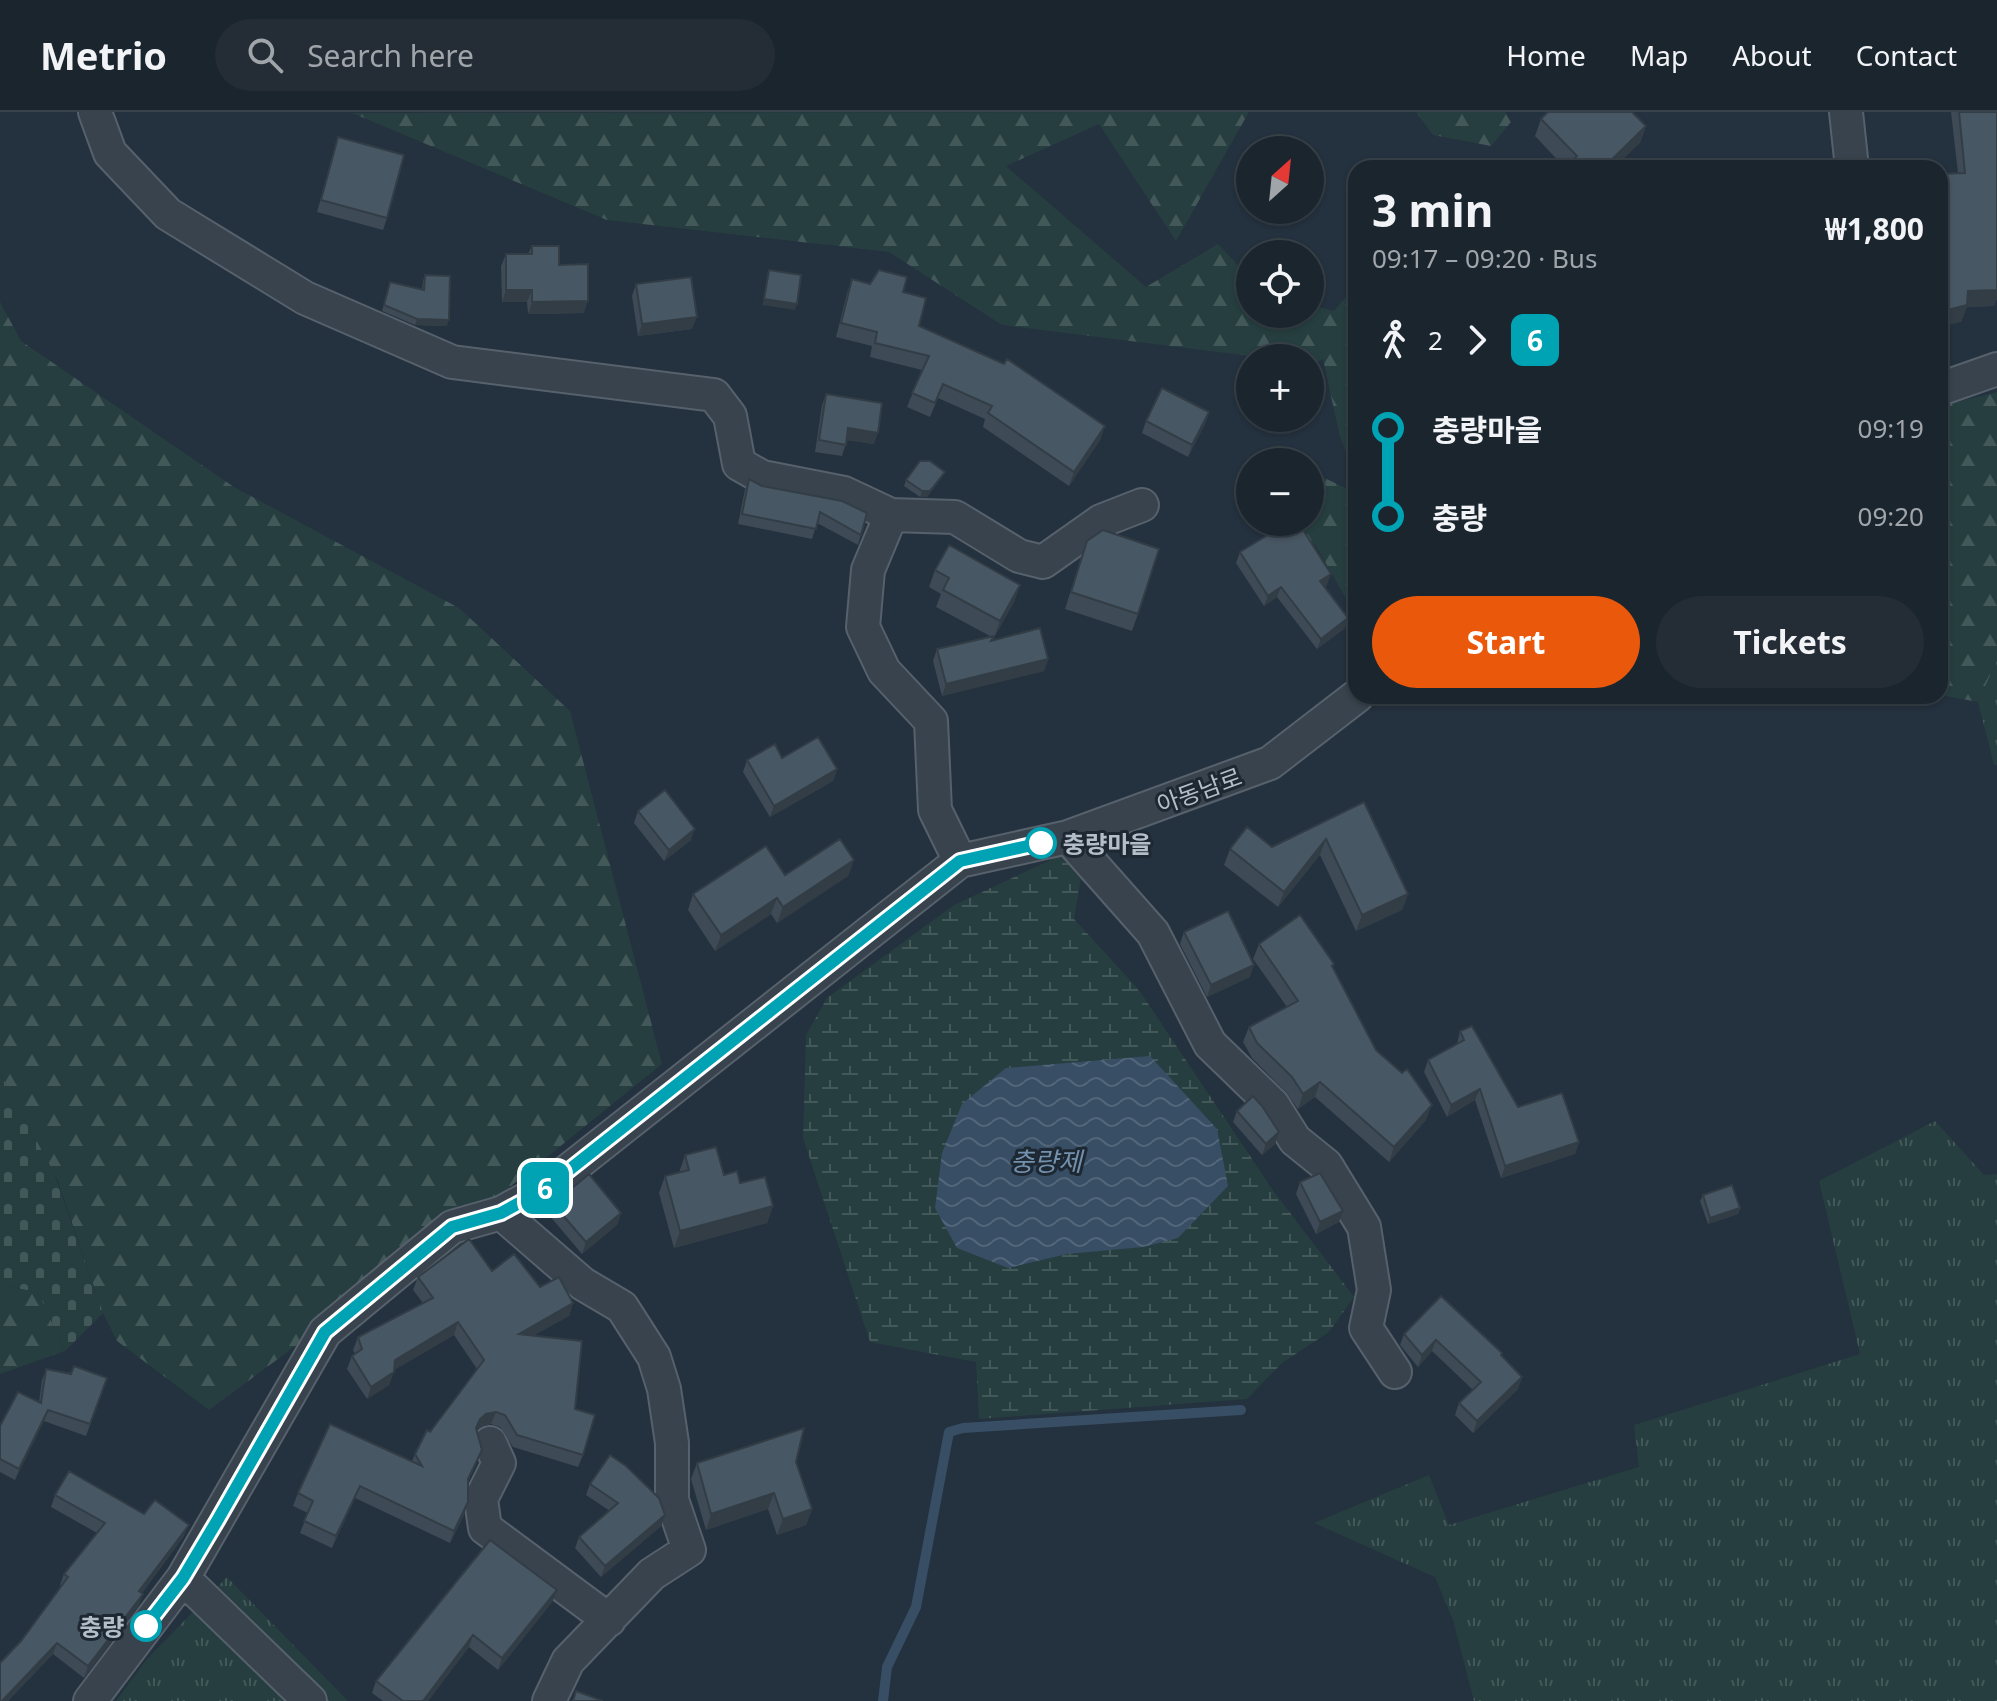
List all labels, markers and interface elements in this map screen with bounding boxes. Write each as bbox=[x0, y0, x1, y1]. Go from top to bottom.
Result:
search box bbox=[215, 19, 775, 91]
text: Metrio bbox=[40, 29, 167, 81]
icon: search bbox=[243, 33, 287, 77]
text: Search here bbox=[307, 35, 474, 76]
text: Home bbox=[1506, 36, 1586, 74]
text: Map bbox=[1630, 36, 1688, 74]
text: About bbox=[1732, 36, 1812, 74]
text: Contact bbox=[1856, 36, 1957, 74]
north arrow bbox=[1236, 136, 1324, 224]
map controls bbox=[1236, 136, 1324, 536]
text: 3 min bbox=[1372, 180, 1493, 240]
text: ₩1,800 bbox=[1825, 208, 1924, 249]
button: locate bbox=[1236, 240, 1324, 328]
text: 09:17 – 09:20 · Bus bbox=[1372, 240, 1597, 276]
icon: walk bbox=[1372, 318, 1416, 362]
icon: forward bbox=[1455, 318, 1499, 362]
text: 6 bbox=[1527, 321, 1543, 359]
text: 2 bbox=[1428, 322, 1443, 358]
button: + bbox=[1236, 344, 1324, 432]
text: 충량마을 bbox=[1432, 409, 1542, 450]
text: 09:19 bbox=[1858, 410, 1924, 446]
button: − bbox=[1236, 448, 1324, 536]
text: 충량 bbox=[1432, 497, 1487, 538]
text: 09:20 bbox=[1858, 498, 1924, 534]
button: Start bbox=[1372, 596, 1640, 688]
button: Tickets bbox=[1656, 596, 1924, 688]
street label: 아동남로 bbox=[1152, 759, 1246, 821]
place label: 충량마을 bbox=[1063, 827, 1151, 860]
marker: 충량마을 bbox=[1026, 828, 1056, 858]
water label: 충량제 bbox=[1010, 1143, 1085, 1179]
line badge: 6 bbox=[519, 1162, 571, 1214]
text: 6 bbox=[537, 1169, 553, 1207]
place label: 충량 bbox=[80, 1610, 124, 1643]
marker: 충량 bbox=[131, 1611, 161, 1641]

